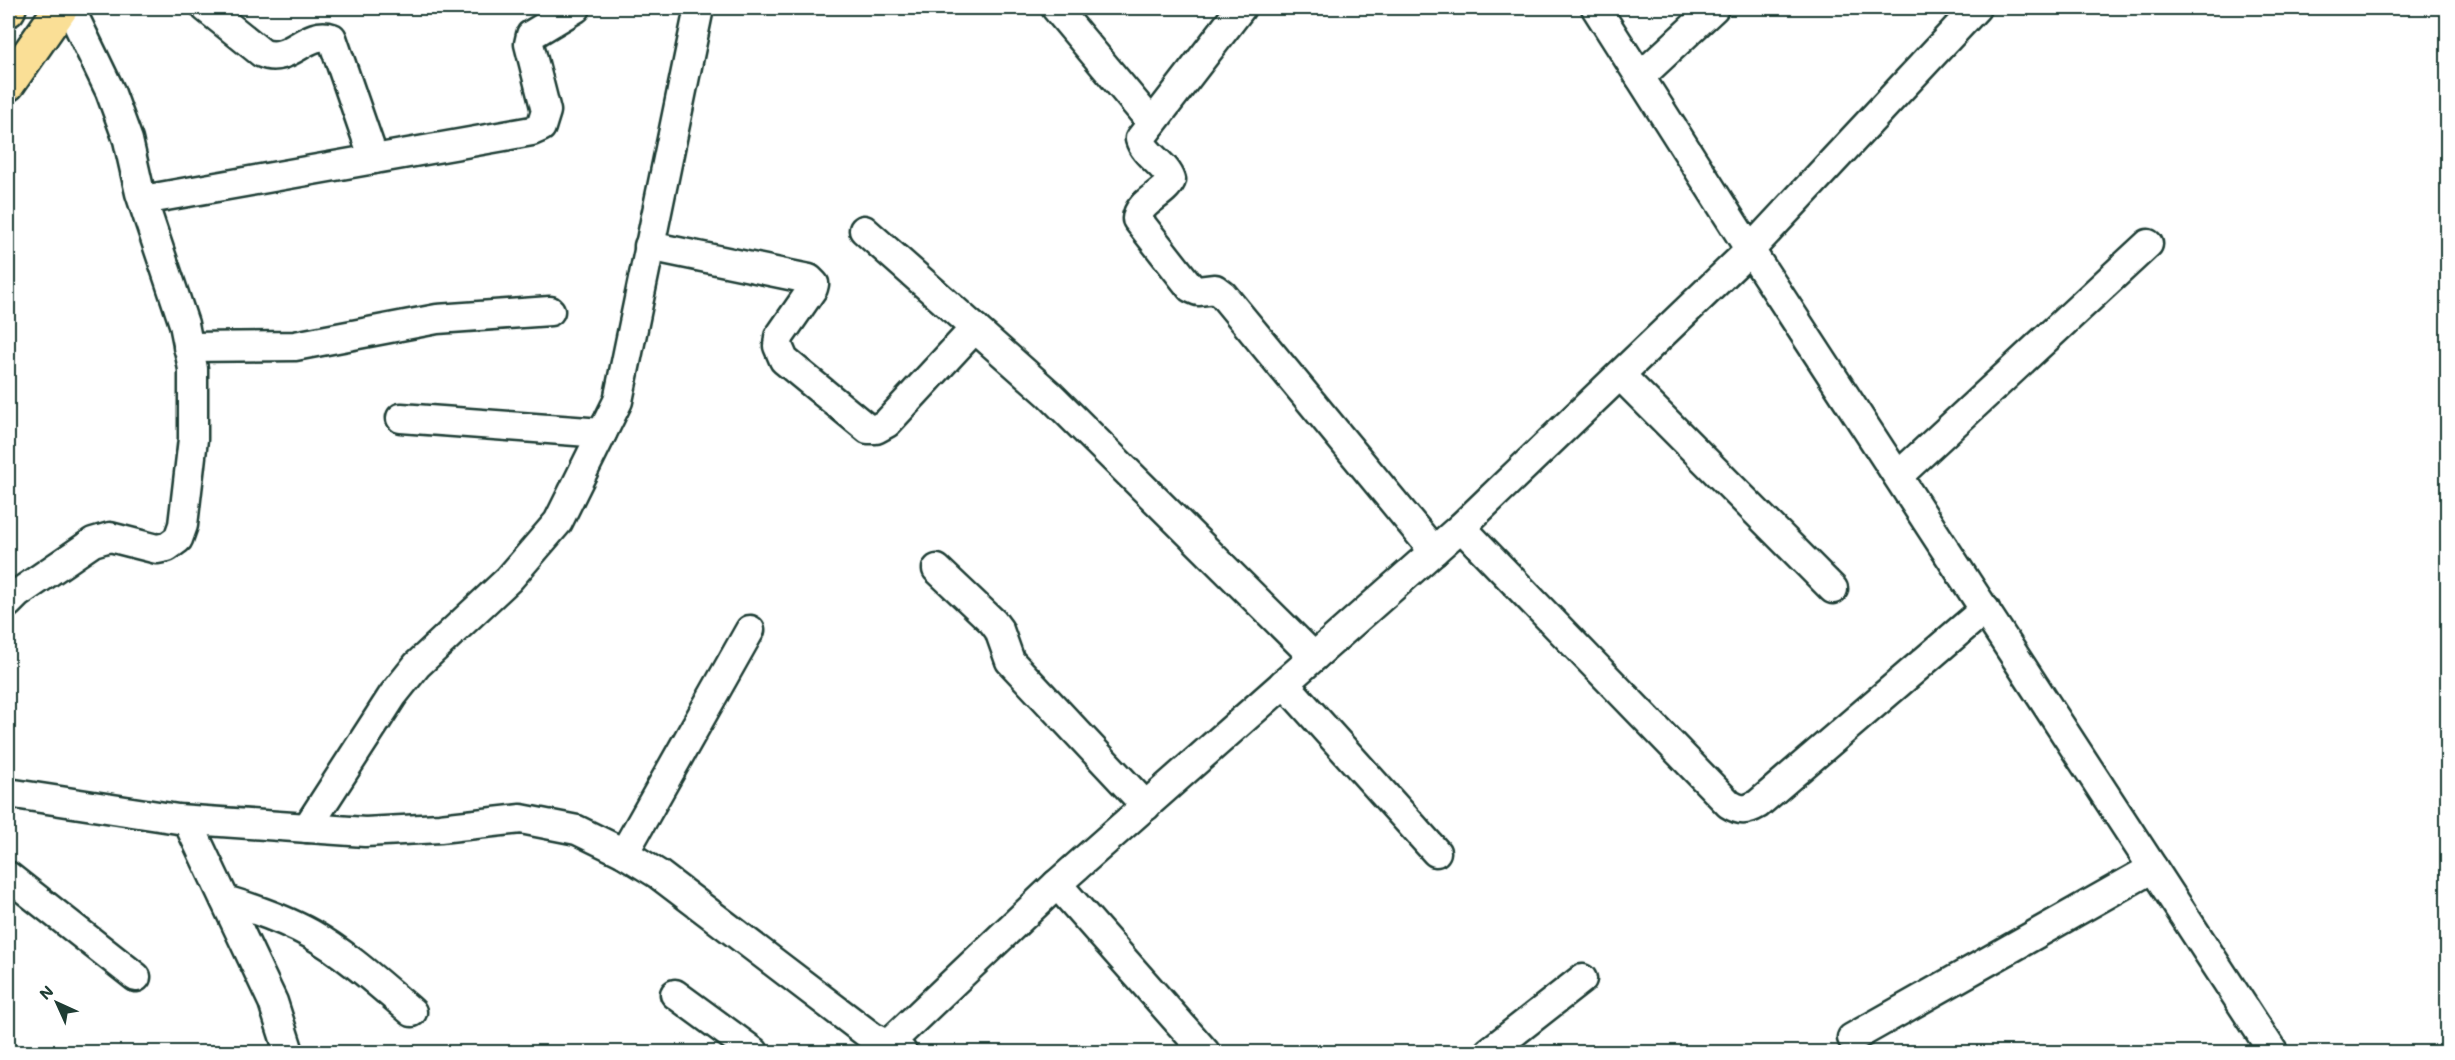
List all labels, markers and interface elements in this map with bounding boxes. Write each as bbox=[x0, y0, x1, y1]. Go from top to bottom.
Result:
north arrow bbox=[27, 973, 87, 1033]
text: N bbox=[34, 980, 58, 1004]

